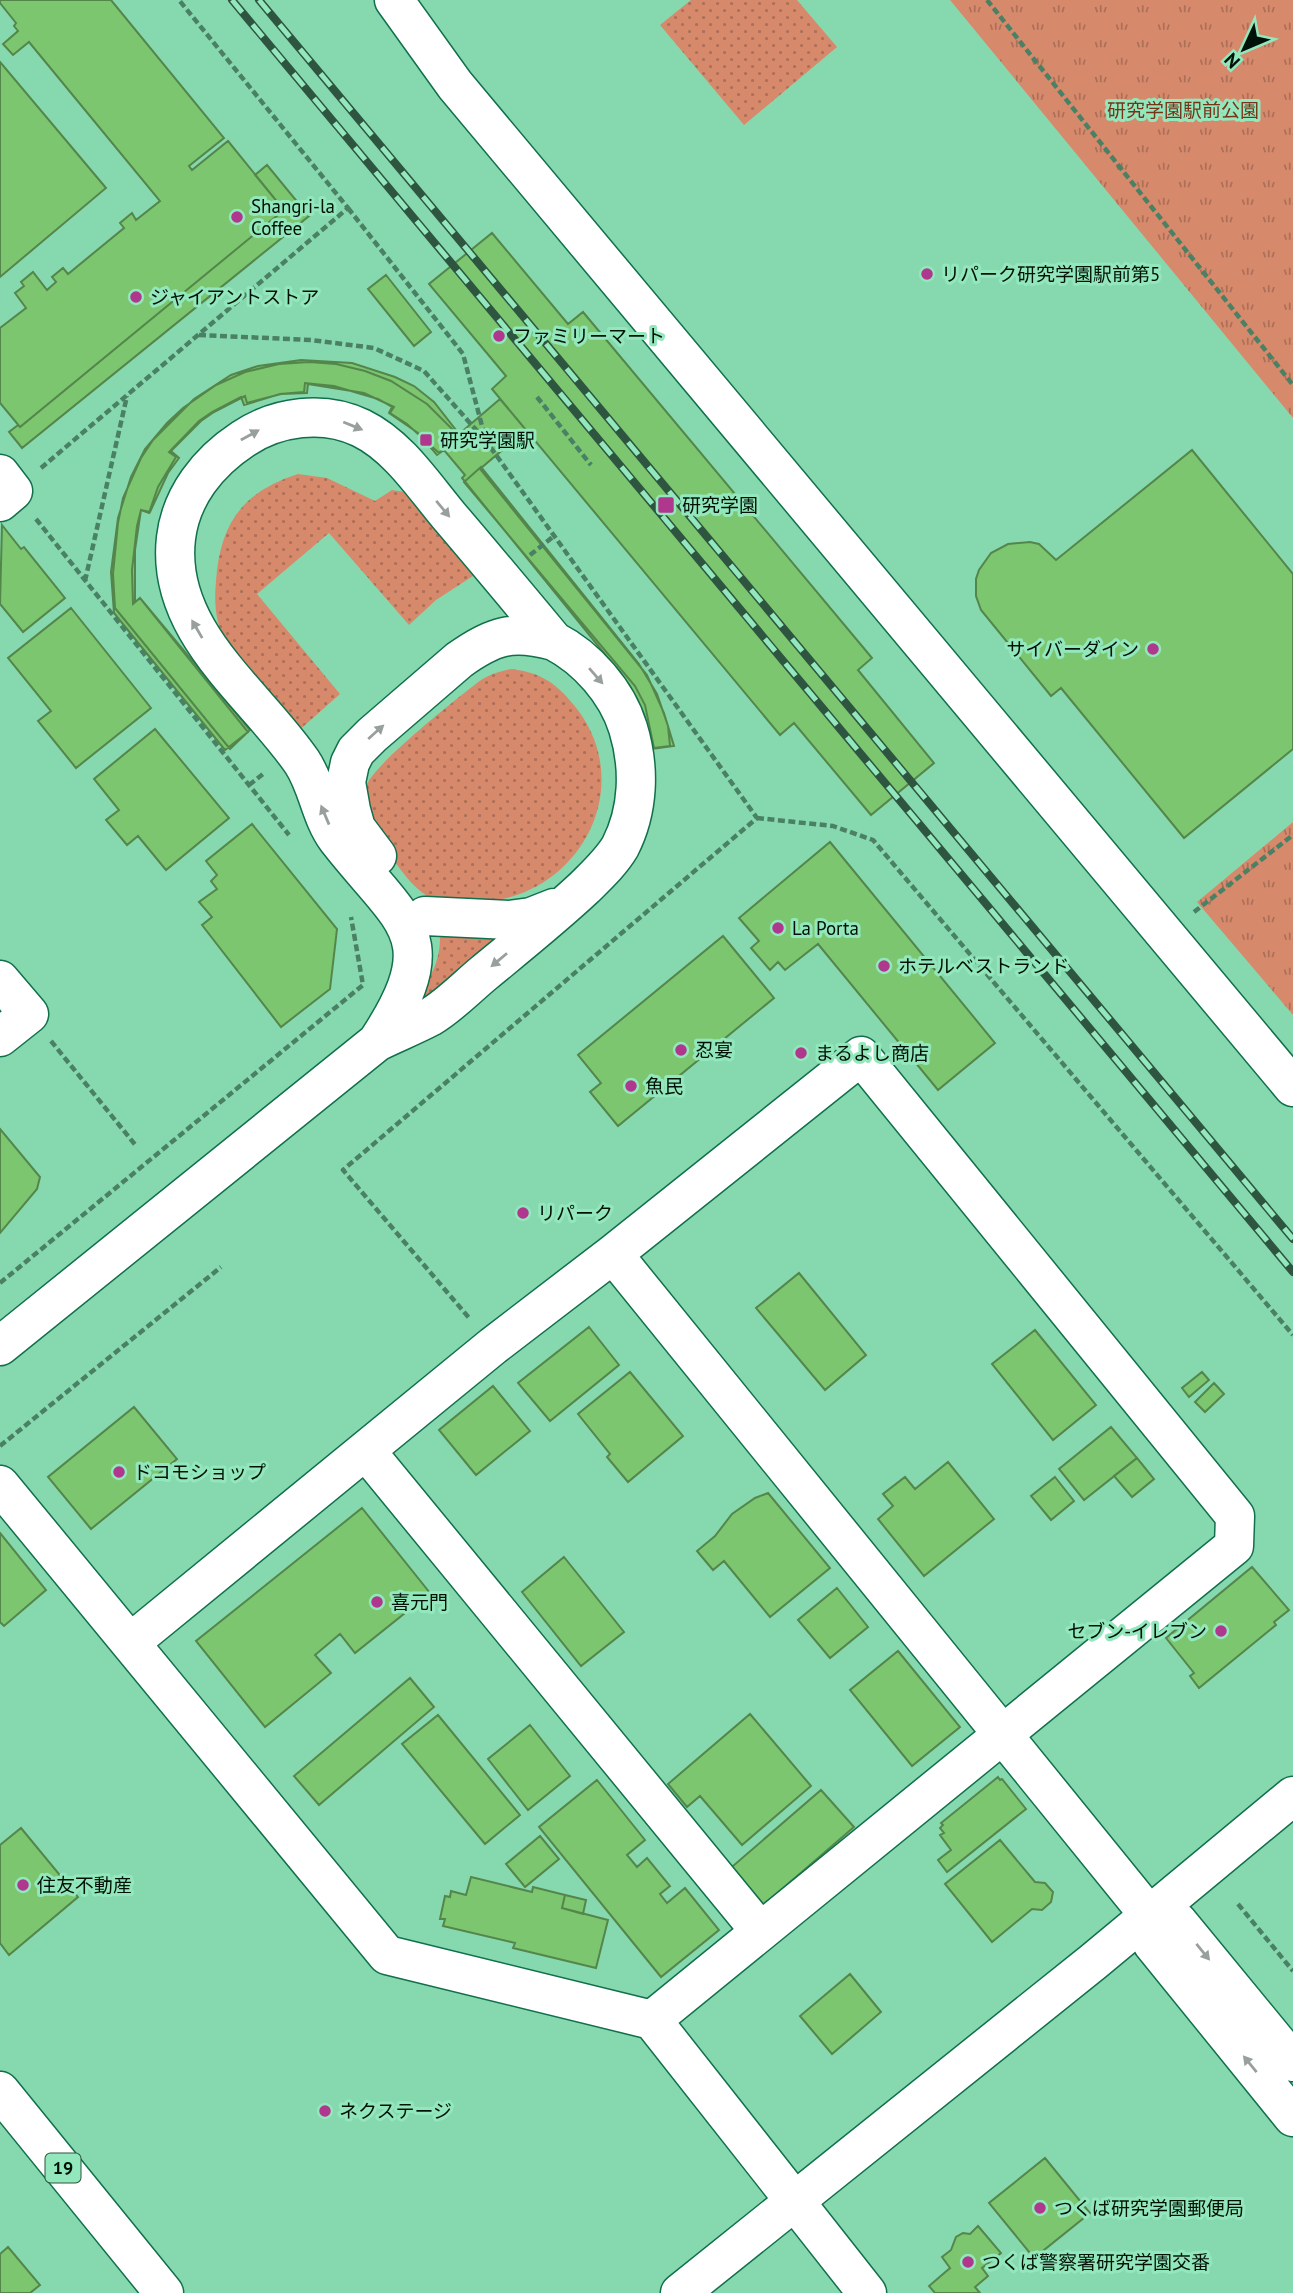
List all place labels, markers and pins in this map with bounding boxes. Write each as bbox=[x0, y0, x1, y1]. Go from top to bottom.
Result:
place label: Shangri-la Coffee bbox=[251, 194, 335, 240]
marker: Shangri-la Coffee bbox=[229, 209, 245, 225]
place label: リパーク研究学園駅前第5 bbox=[941, 262, 1160, 286]
marker: リパーク研究学園駅前第5 bbox=[919, 266, 935, 282]
place label: ジャイアントストア bbox=[150, 285, 319, 309]
marker: ジャイアントストア bbox=[128, 289, 144, 305]
place label: ファミリーマート bbox=[513, 324, 665, 348]
marker: ファミリーマート bbox=[491, 328, 507, 344]
place label: 研究学園駅 bbox=[440, 428, 535, 452]
marker: 研究学園駅 bbox=[418, 432, 434, 448]
place label: 研究学園 bbox=[682, 493, 758, 517]
marker: 研究学園 bbox=[656, 495, 676, 515]
place label: サイバーダイン bbox=[1006, 637, 1139, 661]
marker: サイバーダイン bbox=[1145, 641, 1161, 657]
place label: La Porta bbox=[792, 916, 859, 940]
marker: La Porta bbox=[770, 920, 786, 936]
place label: ホテルベストランド bbox=[898, 954, 1069, 978]
marker: ホテルベストランド bbox=[876, 958, 892, 974]
place label: 忍宴 bbox=[695, 1038, 733, 1062]
place label: まるよし商店 bbox=[815, 1041, 929, 1065]
marker: 忍宴 bbox=[673, 1042, 689, 1058]
marker: まるよし商店 bbox=[793, 1045, 809, 1061]
place label: 魚民 bbox=[645, 1074, 683, 1098]
marker: 魚民 bbox=[623, 1078, 639, 1094]
place label: リパーク bbox=[537, 1201, 613, 1225]
marker: リパーク bbox=[515, 1205, 531, 1221]
place label: ドコモショップ bbox=[133, 1460, 266, 1484]
marker: ドコモショップ bbox=[111, 1464, 127, 1480]
place label: 喜元門 bbox=[391, 1590, 448, 1614]
marker: 喜元門 bbox=[369, 1594, 385, 1610]
place label: セブン-イレブン bbox=[1067, 1619, 1207, 1643]
marker: セブン-イレブン bbox=[1213, 1623, 1229, 1639]
place label: 住友不動産 bbox=[37, 1873, 132, 1897]
marker: 住友不動産 bbox=[15, 1877, 31, 1893]
place label: ネクステージ bbox=[339, 2099, 452, 2123]
marker: ネクステージ bbox=[317, 2103, 333, 2119]
place label: つくば研究学園郵便局 bbox=[1054, 2196, 1244, 2220]
marker: つくば研究学園郵便局 bbox=[1032, 2200, 1048, 2216]
place label: つくば警察署研究学園交番 bbox=[982, 2250, 1210, 2274]
marker: つくば警察署研究学園交番 bbox=[960, 2254, 976, 2270]

